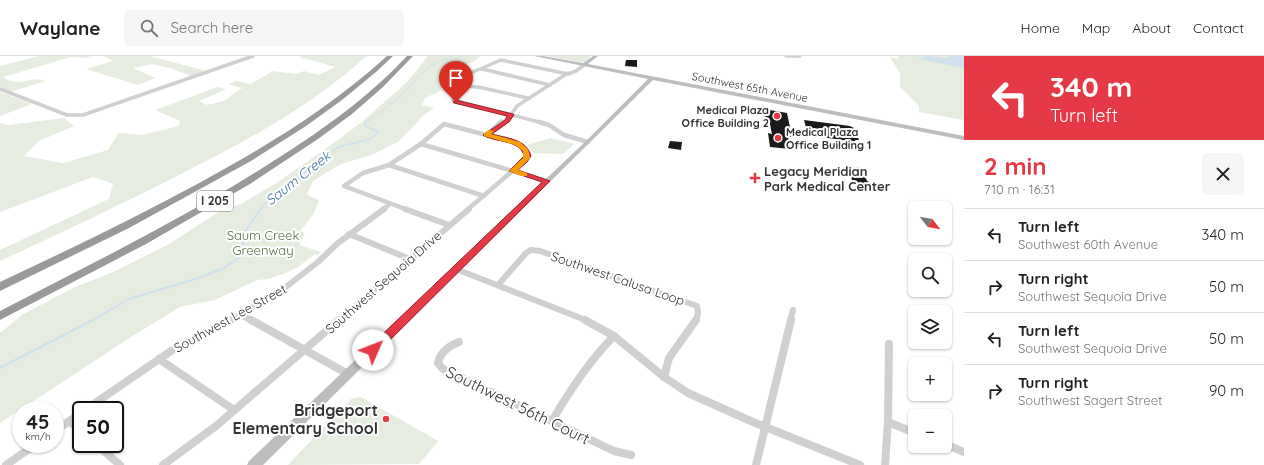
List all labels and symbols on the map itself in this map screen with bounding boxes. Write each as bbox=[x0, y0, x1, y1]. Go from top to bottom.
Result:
pin bbox=[439, 61, 473, 102]
street label: Southwest 65th Avenue bbox=[691, 69, 809, 105]
place label: Medical Plaza Office Building 2 bbox=[682, 103, 769, 130]
marker: Medical Plaza Office Building 2 bbox=[772, 111, 782, 121]
place label: Medical Plaza Office Building 1 bbox=[786, 125, 871, 152]
marker: Medical Plaza Office Building 1 bbox=[773, 133, 783, 143]
water label: Saum Creek bbox=[262, 146, 336, 209]
place label: Legacy Meridian Park Medical Center bbox=[764, 163, 891, 194]
marker: Legacy Meridian Park Medical Center bbox=[749, 172, 761, 184]
road number: I 205 bbox=[197, 191, 233, 211]
north arrow bbox=[908, 201, 952, 245]
park label: Saum Creek Greenway bbox=[227, 227, 299, 258]
street label: Southwest Sequoia Drive bbox=[322, 227, 444, 337]
street label: Southwest Calusa Loop bbox=[549, 248, 687, 308]
street label: Southwest Lee Street bbox=[171, 280, 289, 356]
position arrow bbox=[352, 329, 394, 371]
street label: Southwest 56th Court bbox=[443, 361, 593, 449]
place label: Bridgeport Elementary School bbox=[233, 400, 378, 438]
speed limit sign: 50 bbox=[72, 401, 124, 453]
marker: Bridgeport Elementary School bbox=[381, 414, 391, 424]

